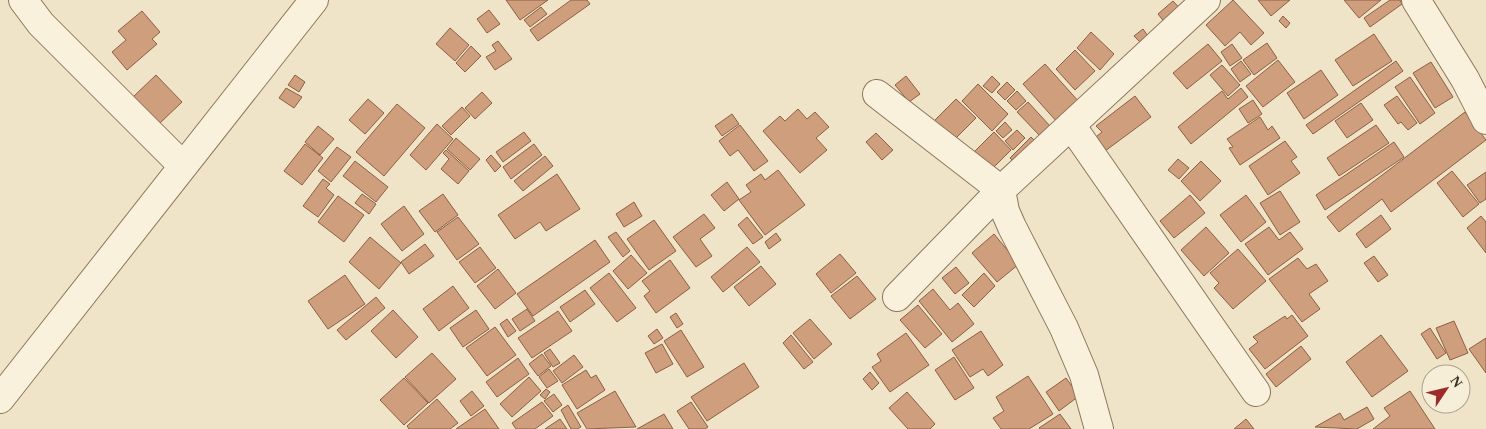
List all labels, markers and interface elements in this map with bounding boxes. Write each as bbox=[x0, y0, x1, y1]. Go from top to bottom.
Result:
north arrow bbox=[1421, 364, 1471, 414]
text: N bbox=[1447, 373, 1465, 390]

